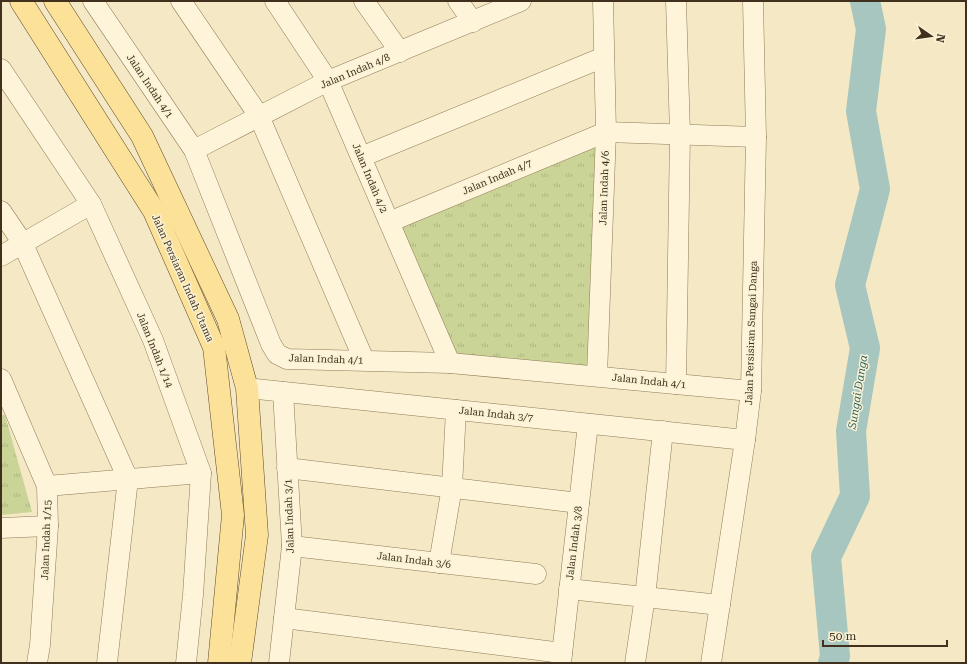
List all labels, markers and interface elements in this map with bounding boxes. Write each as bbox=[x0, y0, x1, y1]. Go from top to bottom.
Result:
north arrow bbox=[911, 16, 951, 56]
text: N bbox=[933, 33, 948, 44]
street label: Jalan Indah 4/8 bbox=[318, 51, 392, 91]
street label: Jalan Indah 4/1 bbox=[125, 52, 176, 120]
street label: Jalan Indah 4/2 bbox=[350, 141, 390, 215]
street label: Jalan Indah 4/6 bbox=[597, 150, 611, 226]
street label: Jalan Indah 4/7 bbox=[460, 157, 534, 197]
street label: Jalan Persiaran Indah Utama bbox=[150, 213, 216, 344]
street label: Jalan Persisiran Sungai Danga bbox=[743, 260, 759, 405]
street label: Jalan Indah 1/14 bbox=[135, 311, 175, 390]
street label: Jalan Indah 4/1 bbox=[288, 352, 364, 366]
water label: Sungai Danga bbox=[846, 354, 870, 431]
street label: Jalan Indah 4/1 bbox=[611, 372, 687, 390]
street label: Jalan Indah 3/7 bbox=[458, 405, 534, 423]
street label: Jalan Indah 3/1 bbox=[282, 478, 296, 554]
street label: Jalan Indah 1/15 bbox=[39, 499, 53, 580]
street label: Jalan Indah 3/8 bbox=[564, 505, 584, 581]
street label: Jalan Indah 3/6 bbox=[376, 550, 452, 570]
scale bar bbox=[823, 622, 947, 648]
text: 50 m bbox=[829, 629, 856, 643]

